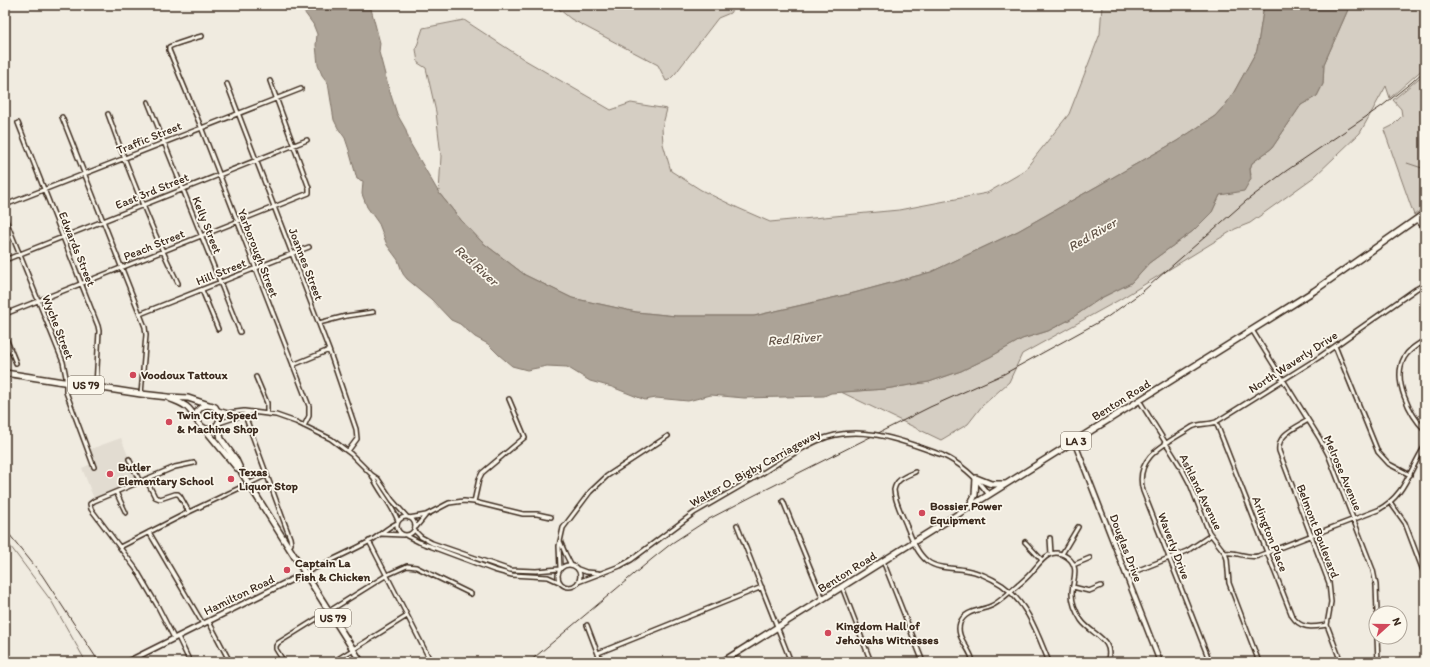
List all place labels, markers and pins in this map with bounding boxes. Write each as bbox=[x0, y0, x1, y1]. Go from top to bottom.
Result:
place label: Voodoux Tattoux bbox=[141, 368, 228, 382]
marker: Voodoux Tattoux bbox=[128, 370, 138, 380]
place label: Twin City Speed & Machine Shop bbox=[176, 408, 259, 437]
marker: Twin City Speed & Machine Shop bbox=[164, 417, 174, 427]
place label: Butler Elementary School bbox=[118, 460, 214, 489]
place label: Texas Liquor Stop bbox=[238, 465, 299, 494]
marker: Butler Elementary School bbox=[105, 469, 115, 479]
marker: Texas Liquor Stop bbox=[226, 474, 236, 484]
place label: Bossier Power Equipment bbox=[930, 499, 1002, 528]
marker: Bossier Power Equipment bbox=[917, 508, 927, 518]
place label: Captain La Fish & Chicken bbox=[295, 556, 370, 584]
marker: Captain La Fish & Chicken bbox=[282, 565, 292, 575]
place label: Kingdom Hall of Jehovahs Witnesses bbox=[835, 619, 939, 647]
marker: Kingdom Hall of Jehovahs Witnesses bbox=[823, 628, 833, 638]

